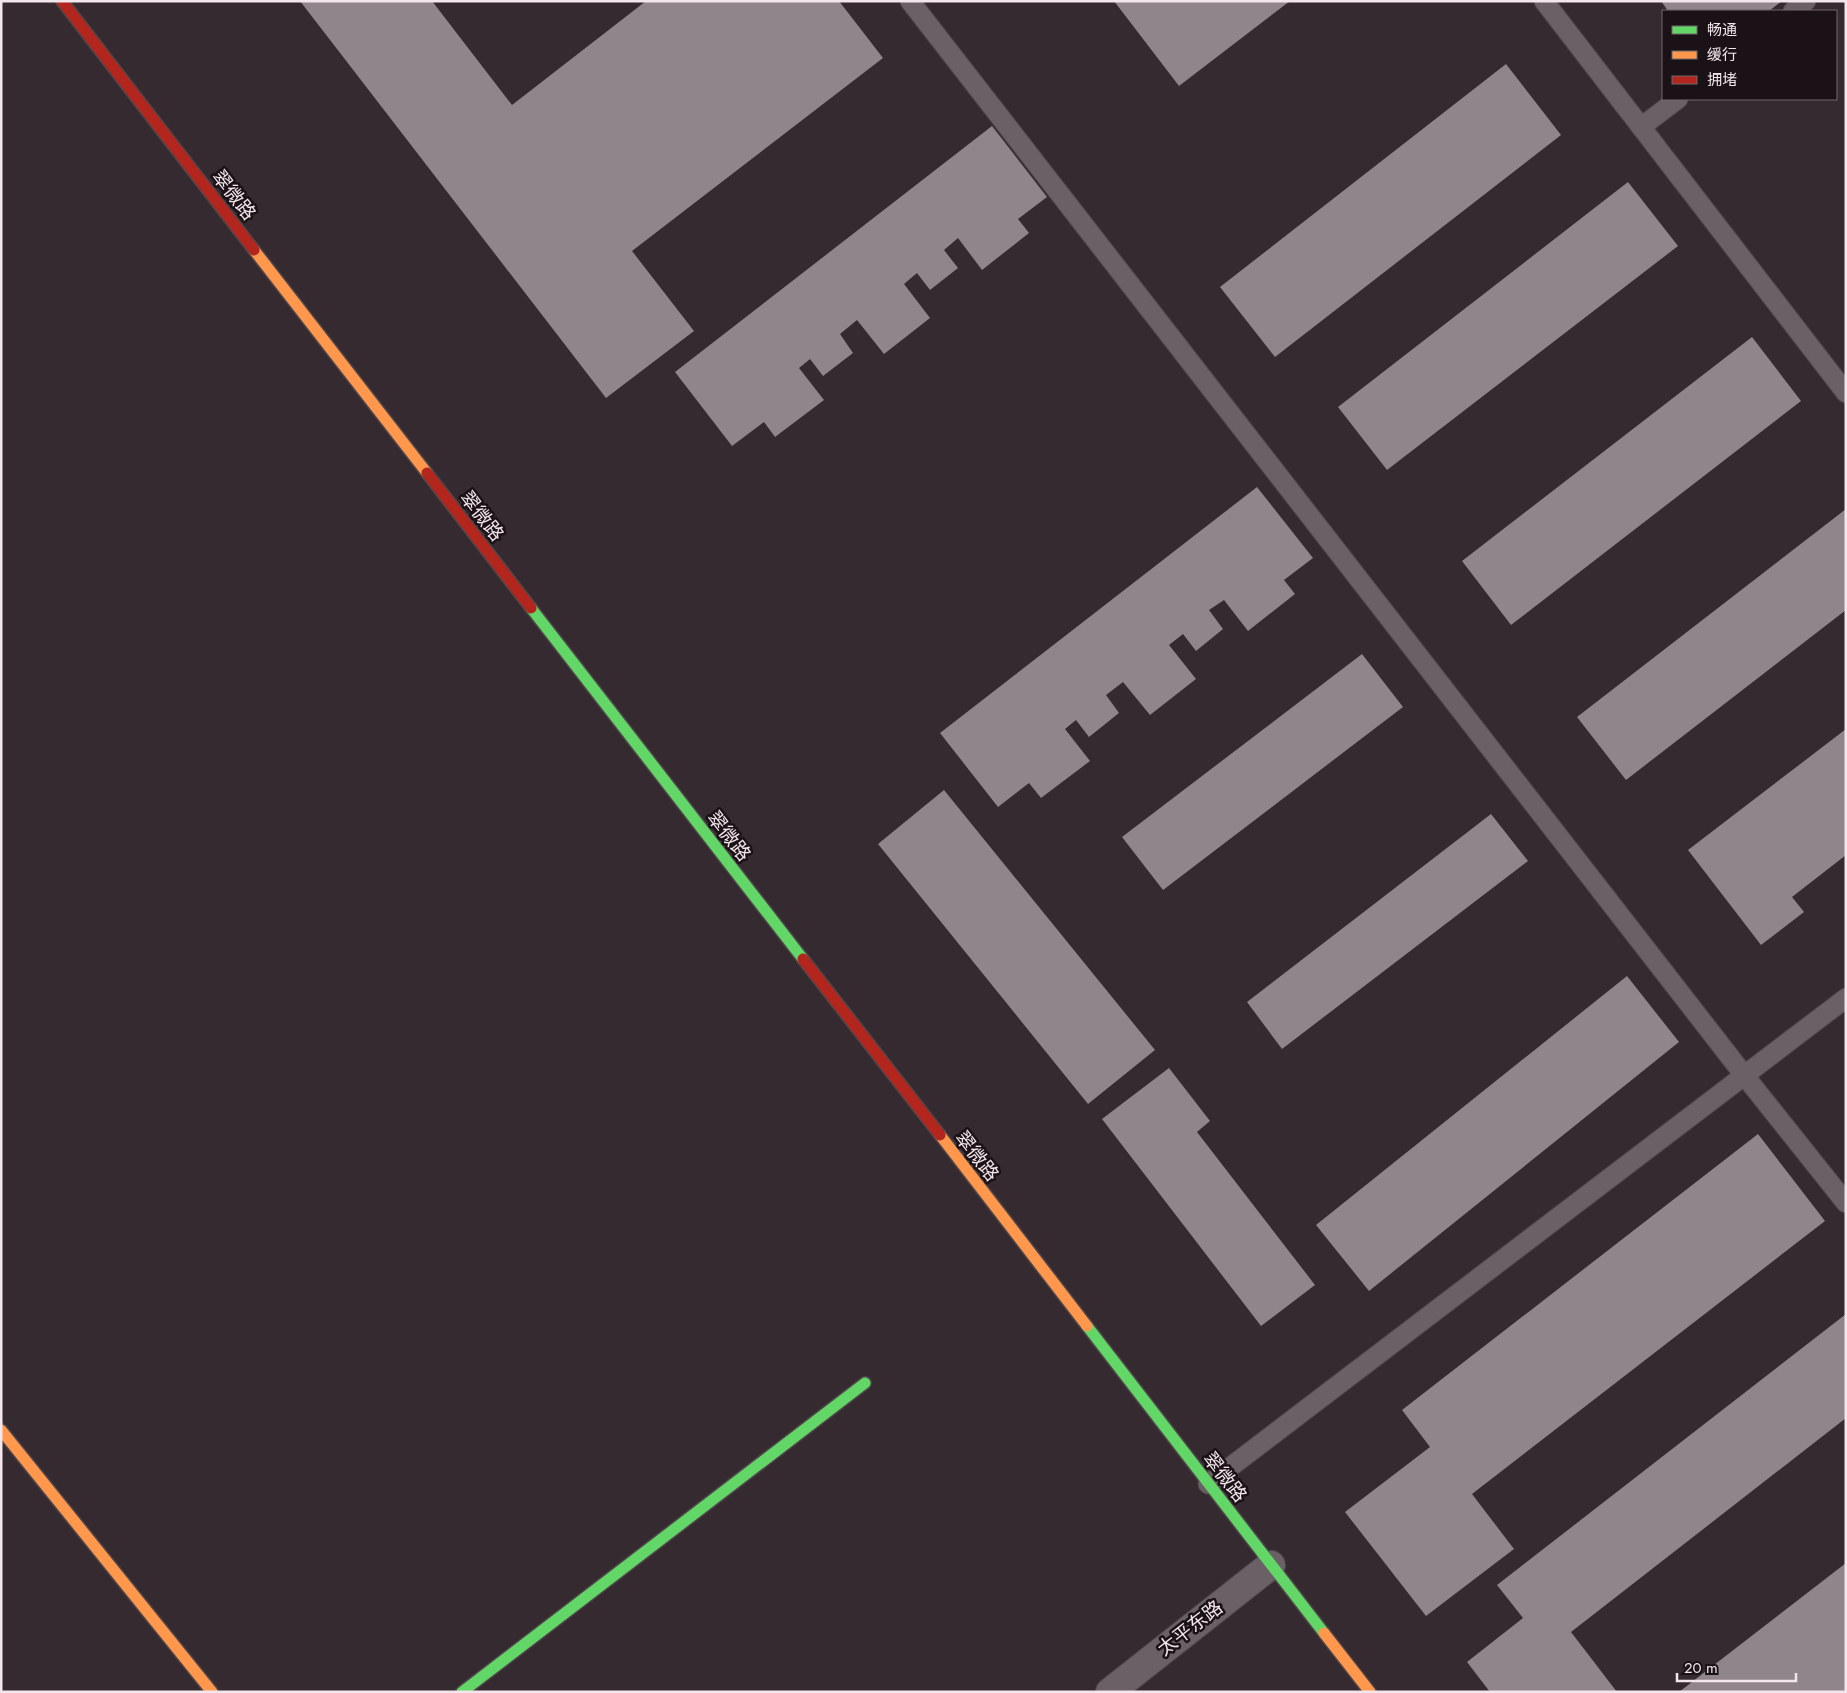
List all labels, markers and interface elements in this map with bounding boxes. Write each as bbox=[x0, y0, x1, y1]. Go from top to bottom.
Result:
legend bbox=[1662, 10, 1837, 100]
text: 畅通 bbox=[1707, 19, 1737, 41]
text: 缓行 bbox=[1707, 44, 1737, 66]
text: 拥堵 bbox=[1707, 69, 1737, 91]
street label: 翠微路 bbox=[206, 164, 262, 226]
street label: 翠微路 bbox=[454, 485, 510, 547]
street label: 翠微路 bbox=[701, 805, 757, 867]
street label: 翠微路 bbox=[949, 1125, 1005, 1187]
street label: 翠微路 bbox=[1197, 1446, 1253, 1508]
street label: 太平东路 bbox=[1152, 1594, 1228, 1662]
scale bar bbox=[1677, 1650, 1796, 1682]
text: 20 m bbox=[1684, 1657, 1718, 1679]

